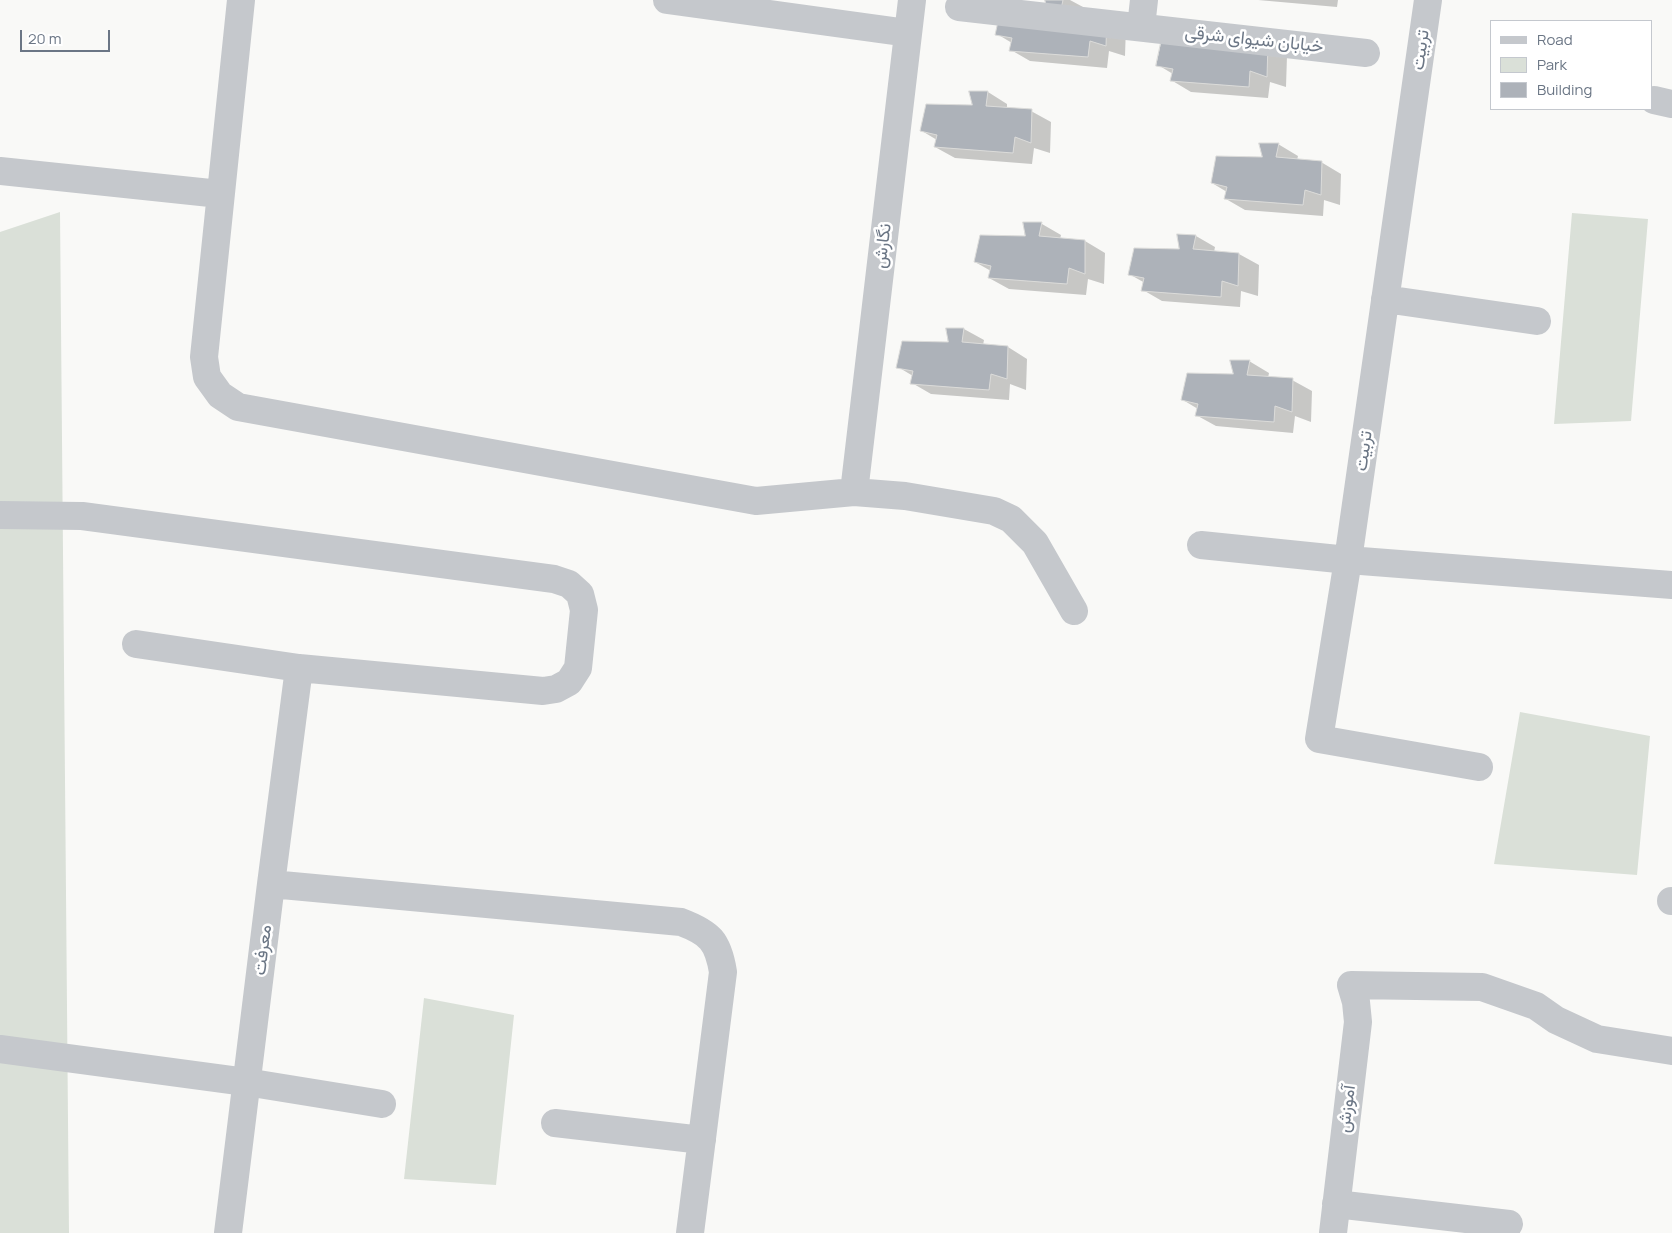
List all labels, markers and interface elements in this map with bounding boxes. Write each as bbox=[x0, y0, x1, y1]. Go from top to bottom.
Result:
scale bar bbox=[22, 20, 112, 52]
legend bbox=[1490, 20, 1652, 110]
street label: خیابان شیوای شرقی bbox=[1184, 22, 1324, 58]
text: 20 m bbox=[28, 28, 61, 49]
street label: تربیت bbox=[1407, 28, 1435, 72]
text: Road bbox=[1537, 29, 1573, 50]
text: Park bbox=[1537, 54, 1567, 75]
text: Building bbox=[1537, 79, 1592, 100]
street label: نگارش bbox=[870, 222, 896, 270]
street label: تربیت bbox=[1350, 429, 1378, 473]
street label: معرفت bbox=[249, 924, 277, 976]
street label: آموزش bbox=[1333, 1084, 1361, 1134]

